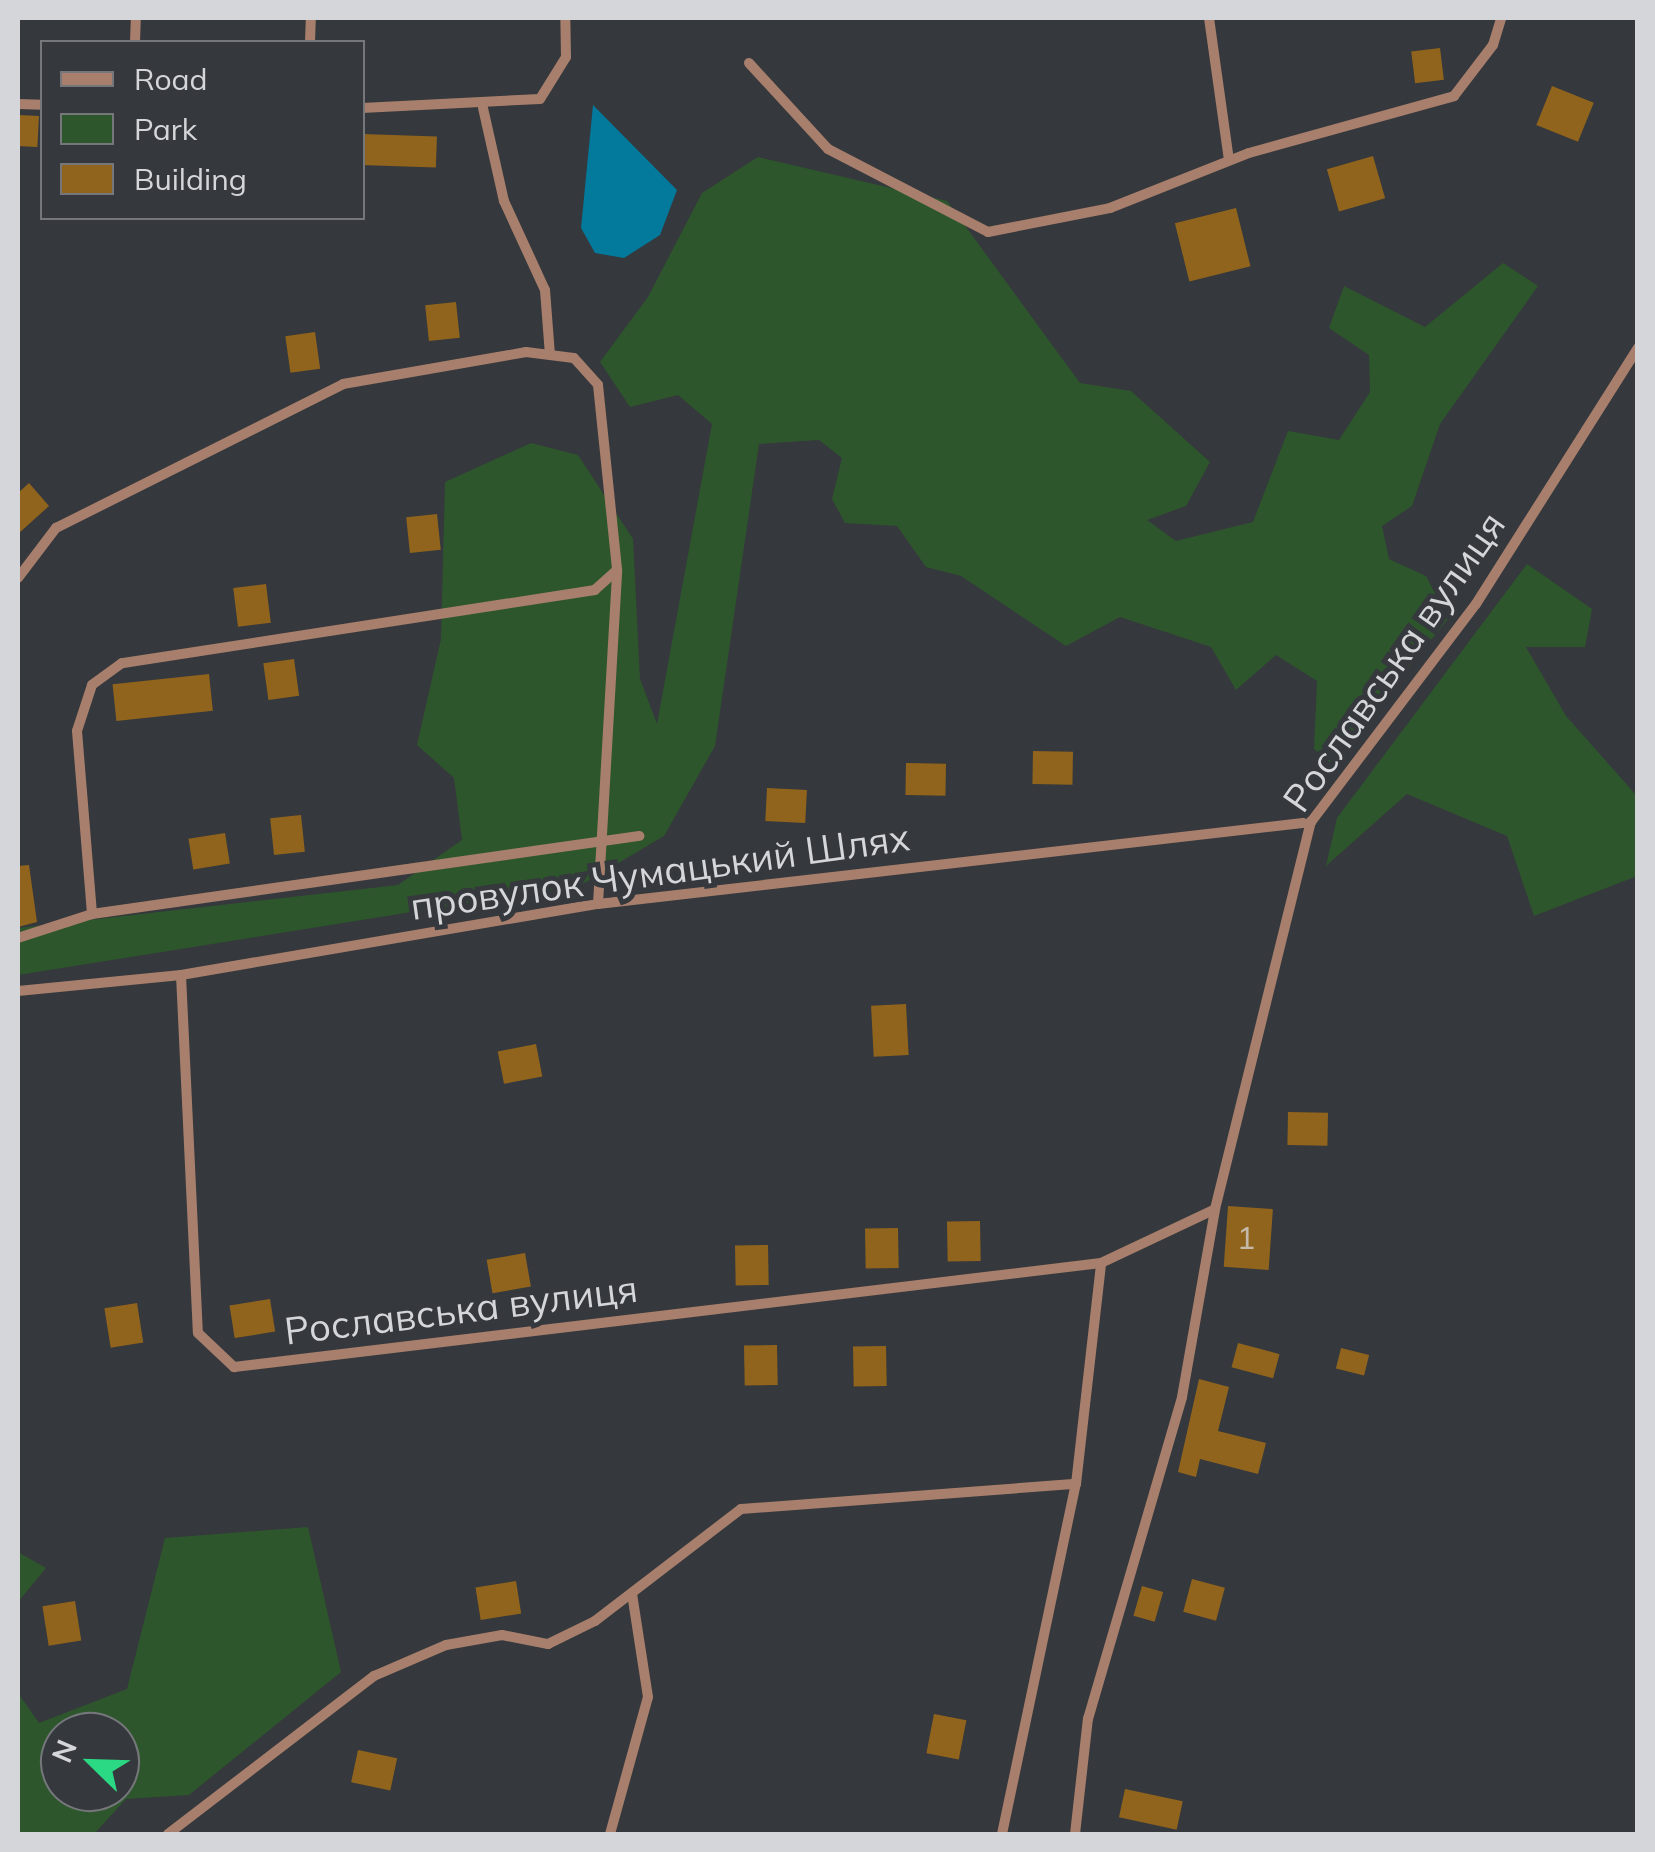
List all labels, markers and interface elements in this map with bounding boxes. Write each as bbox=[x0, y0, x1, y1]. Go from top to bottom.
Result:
legend bbox=[40, 40, 365, 220]
text: Road bbox=[134, 60, 208, 98]
text: Park bbox=[134, 110, 197, 148]
text: Building bbox=[134, 160, 247, 198]
street label: Рославська вулиця bbox=[1273, 503, 1515, 821]
street label: провулок Чумацький Шлях bbox=[408, 814, 912, 930]
house number: 1 bbox=[1236, 1218, 1256, 1256]
street label: Рославська вулиця bbox=[282, 1266, 640, 1354]
north arrow bbox=[40, 1712, 140, 1812]
text: N bbox=[44, 1734, 84, 1767]

